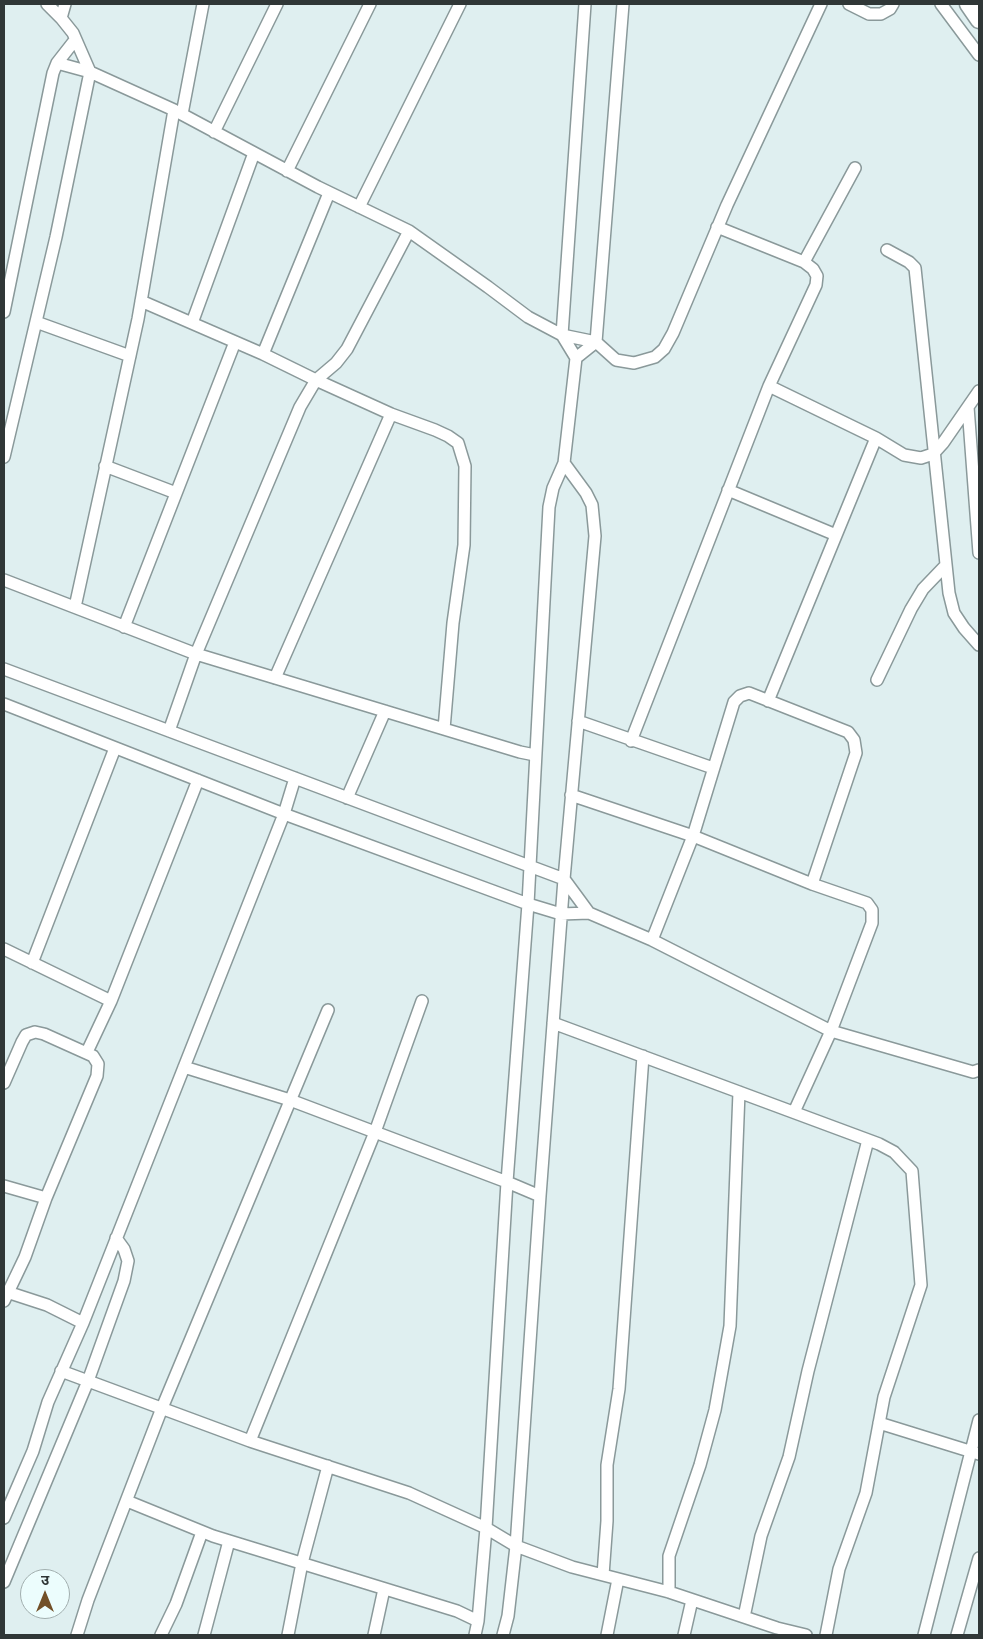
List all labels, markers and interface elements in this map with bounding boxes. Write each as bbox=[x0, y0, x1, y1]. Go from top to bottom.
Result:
north arrow bbox=[20, 1569, 70, 1619]
text: उ bbox=[41, 1570, 49, 1589]

